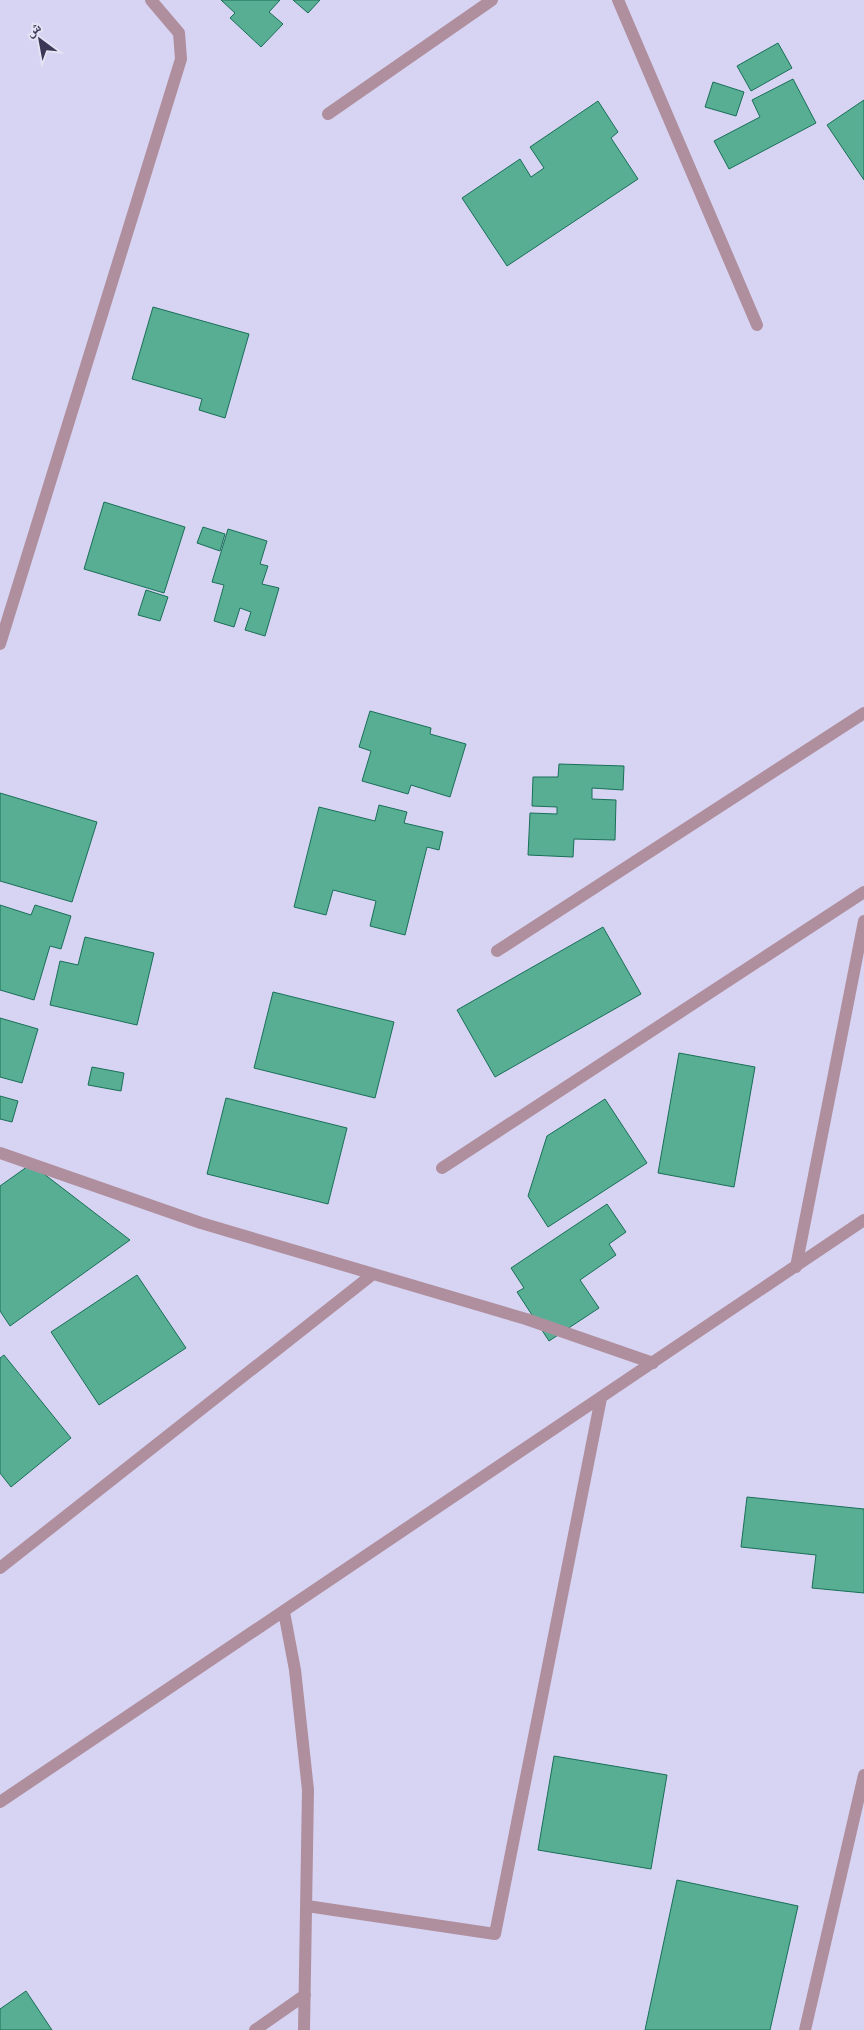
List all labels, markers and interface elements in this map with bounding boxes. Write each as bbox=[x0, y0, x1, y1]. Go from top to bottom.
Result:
north arrow bbox=[15, 15, 65, 65]
text: ش bbox=[22, 17, 44, 41]

